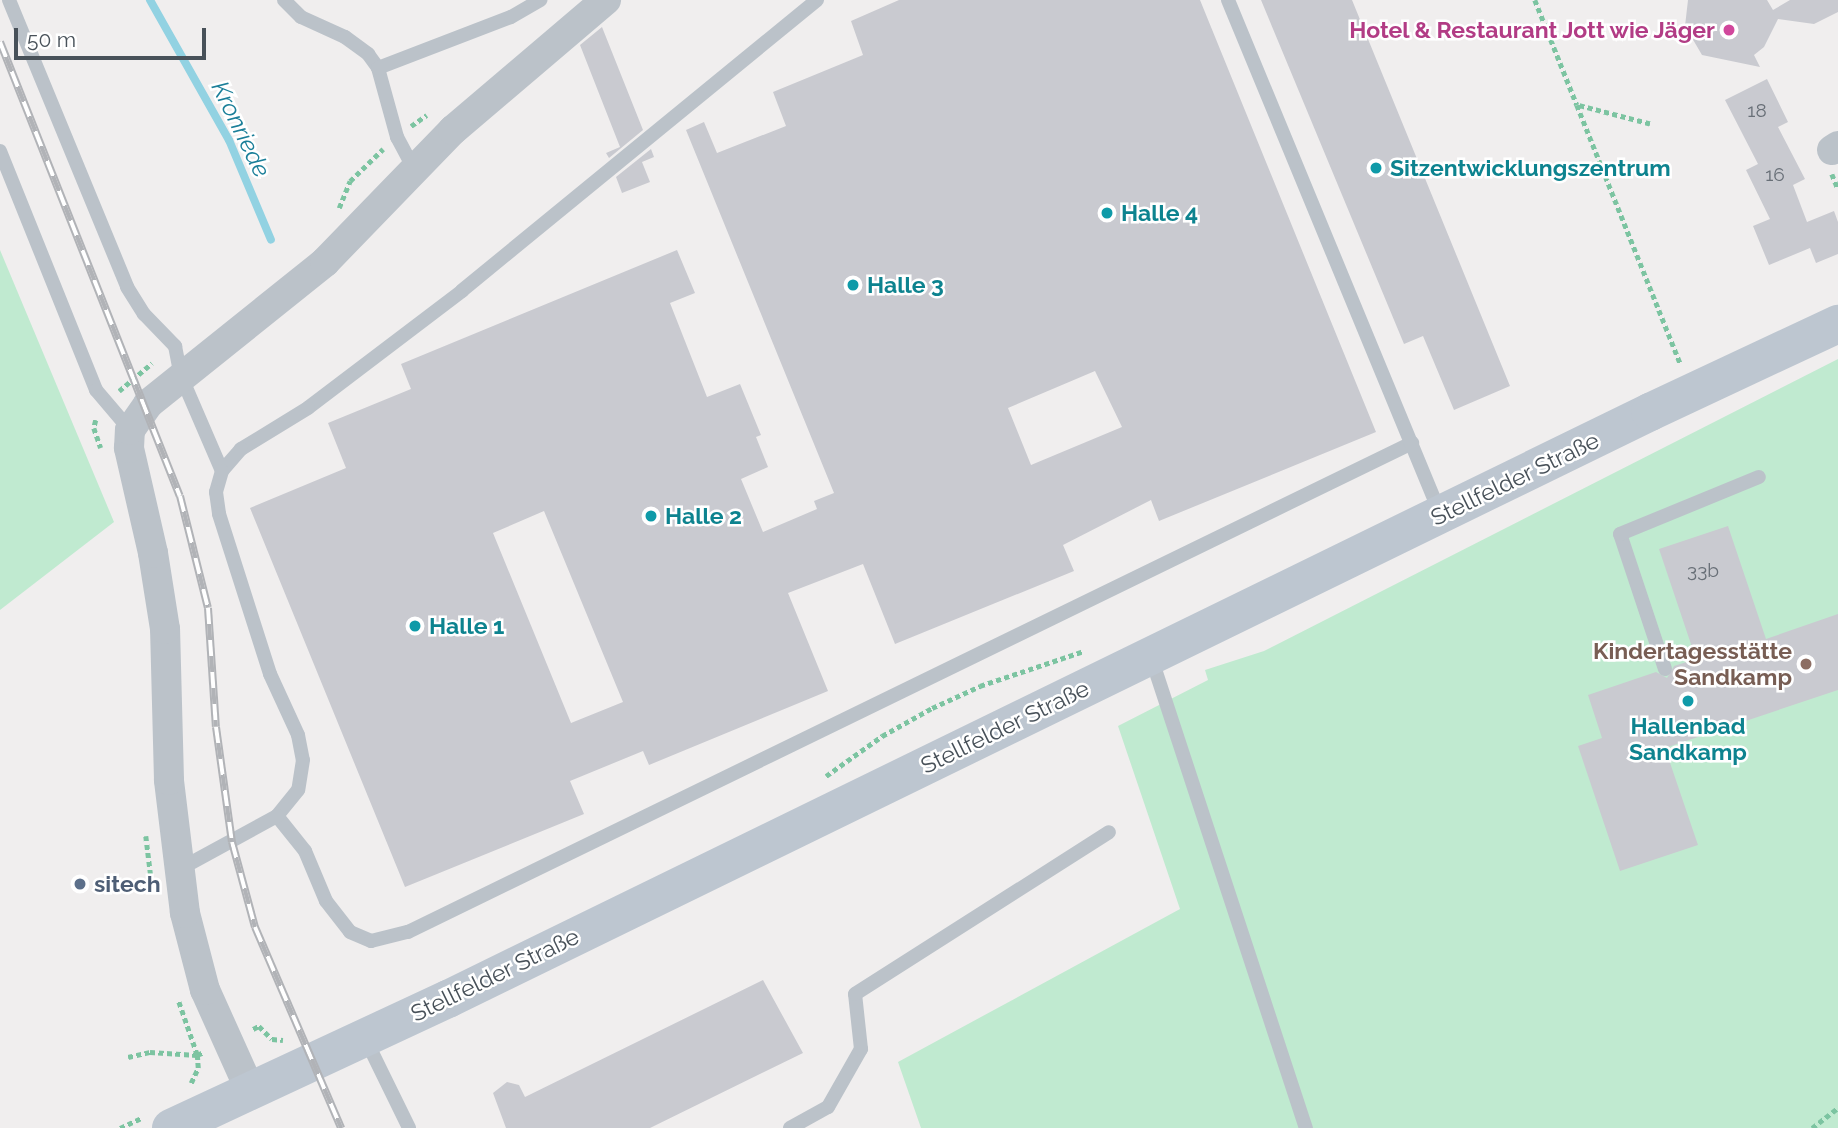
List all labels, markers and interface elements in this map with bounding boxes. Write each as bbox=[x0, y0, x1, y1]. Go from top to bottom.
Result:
scale bar bbox=[18, 14, 210, 58]
place label: Hotel & Restaurant Jott wie Jäger bbox=[1347, 16, 1715, 44]
marker: Hotel & Restaurant Jott wie Jäger bbox=[1721, 22, 1737, 38]
text: 50 m bbox=[27, 27, 76, 52]
water label: Kronriede bbox=[205, 76, 277, 182]
house number: 18 bbox=[1747, 100, 1767, 122]
place label: Sitzentwicklungszentrum bbox=[1390, 154, 1671, 182]
marker: Sitzentwicklungszentrum bbox=[1368, 160, 1384, 176]
house number: 16 bbox=[1765, 164, 1785, 186]
place label: Halle 4 bbox=[1121, 199, 1198, 227]
marker: Halle 4 bbox=[1099, 205, 1115, 221]
place label: Halle 3 bbox=[867, 271, 944, 299]
marker: Halle 3 bbox=[845, 277, 861, 293]
street label: Stellfelder Straße bbox=[1426, 426, 1604, 532]
place label: Halle 2 bbox=[665, 502, 742, 530]
marker: Halle 2 bbox=[643, 508, 659, 524]
house number: 33b bbox=[1687, 560, 1719, 582]
place label: Halle 1 bbox=[429, 612, 504, 640]
marker: Halle 1 bbox=[407, 618, 423, 634]
place label: Kindertagesstätte Sandkamp bbox=[1593, 637, 1792, 691]
marker: Kindertagesstätte Sandkamp bbox=[1798, 656, 1814, 672]
street label: Stellfelder Straße bbox=[916, 674, 1094, 780]
marker: Hallenbad Sandkamp bbox=[1680, 693, 1696, 709]
place label: Hallenbad Sandkamp bbox=[1629, 712, 1747, 766]
place label: sitech bbox=[94, 870, 161, 898]
marker: sitech bbox=[72, 876, 88, 892]
street label: Stellfelder Straße bbox=[406, 922, 584, 1028]

